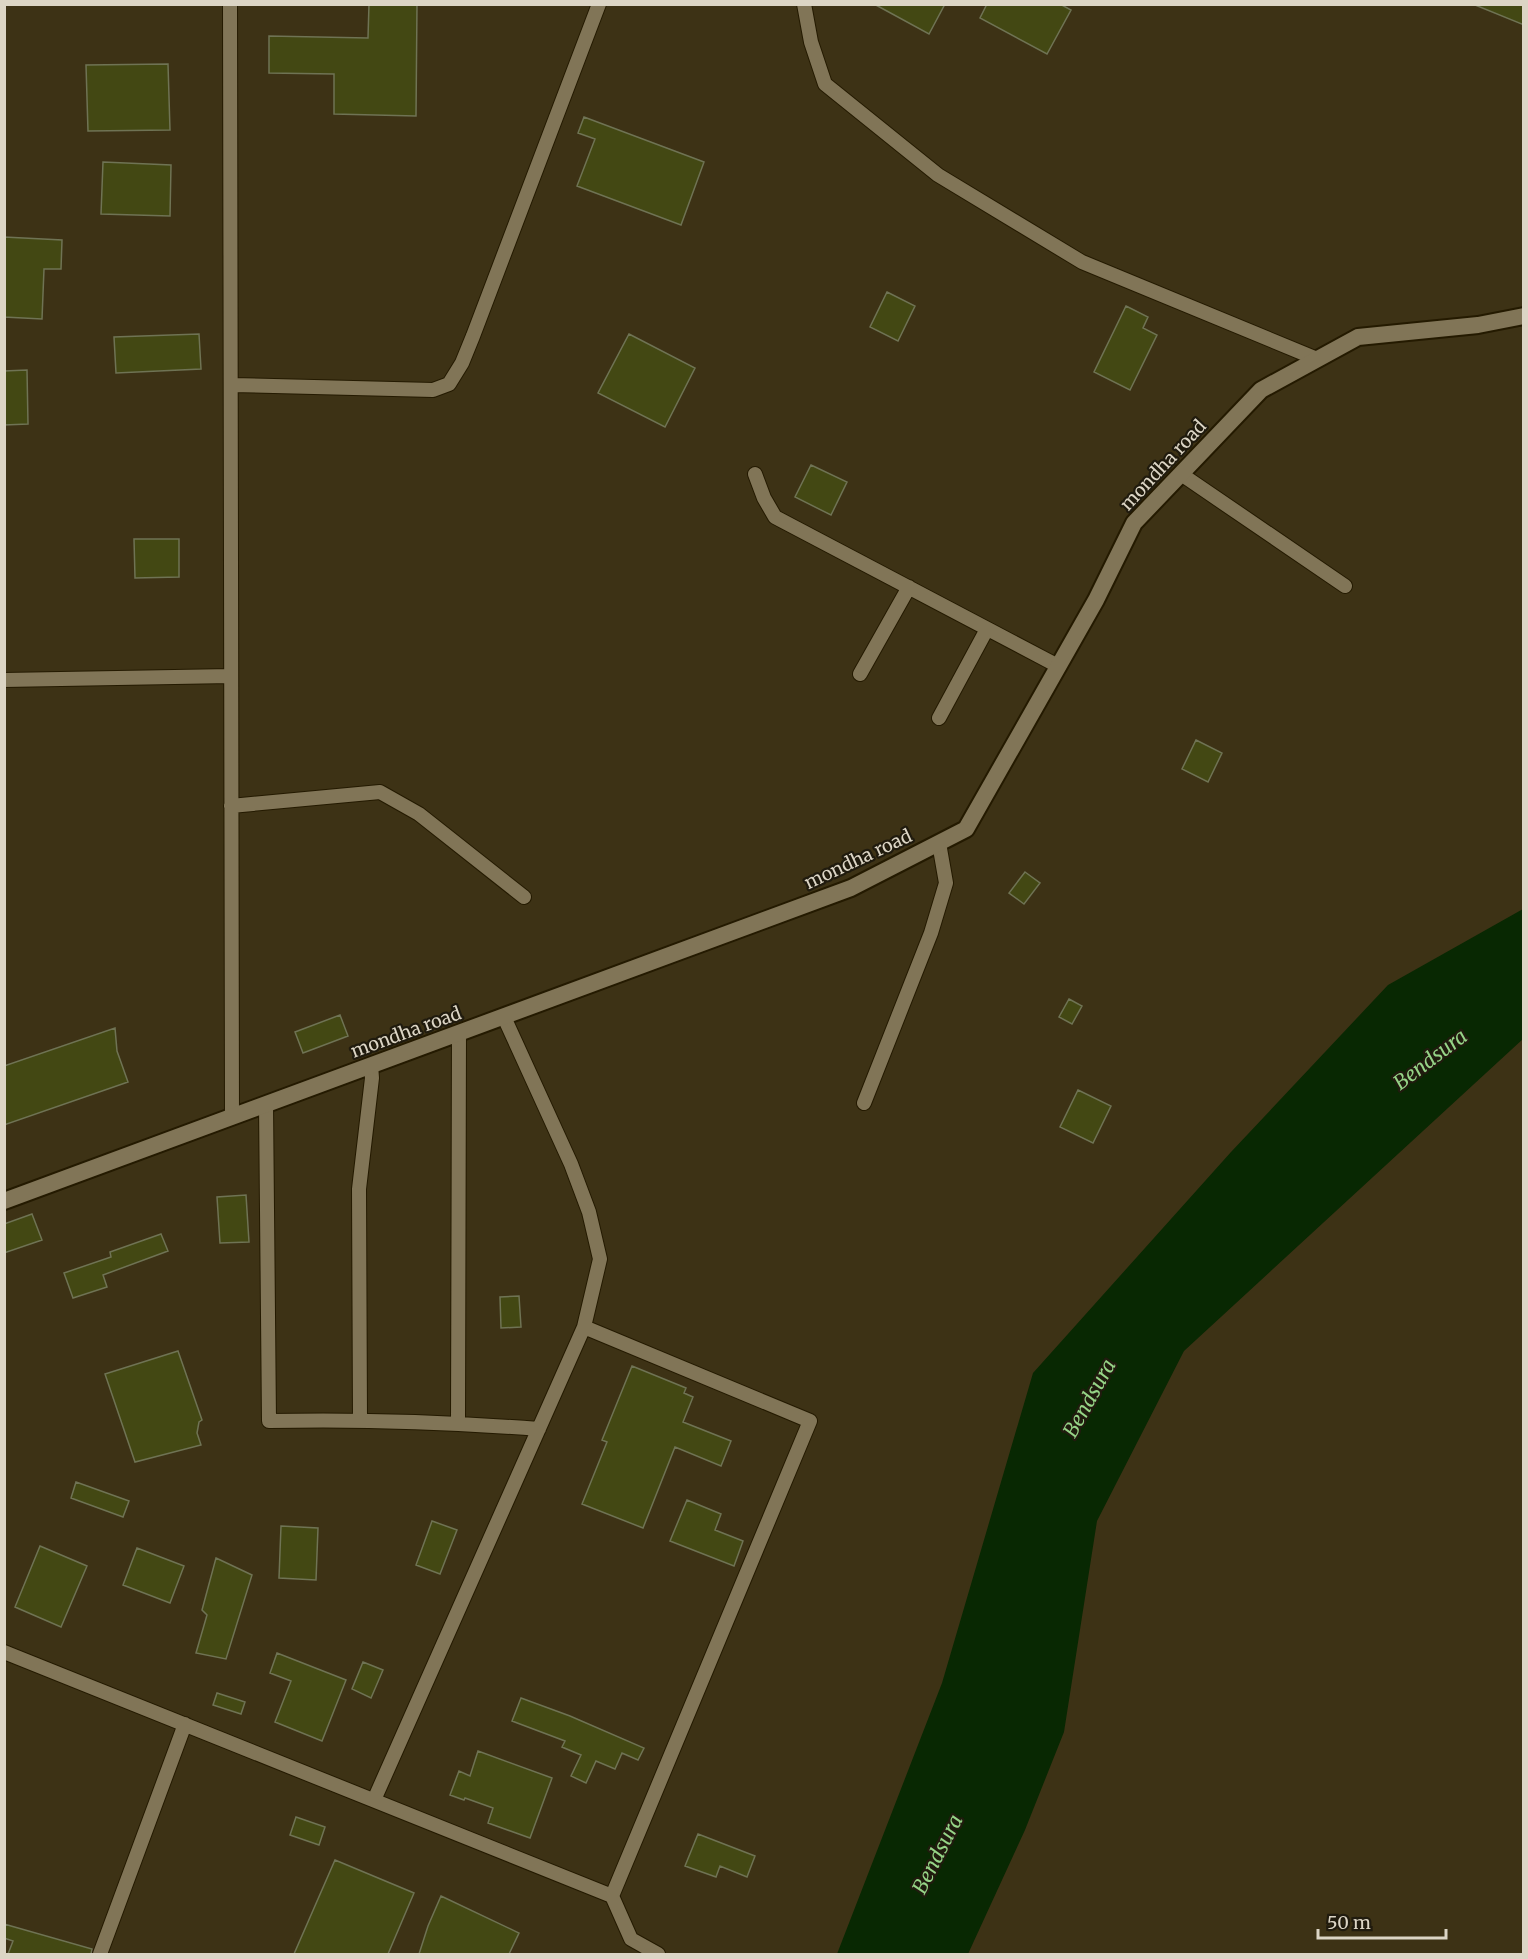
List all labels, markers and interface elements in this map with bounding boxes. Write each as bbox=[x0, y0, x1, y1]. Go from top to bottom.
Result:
street label: mondha road bbox=[1115, 415, 1211, 515]
street label: mondha road bbox=[801, 824, 916, 894]
street label: mondha road bbox=[348, 1001, 465, 1063]
water label: Bendsura bbox=[1388, 1023, 1472, 1095]
water label: Bendsura bbox=[1057, 1355, 1121, 1441]
water label: Bendsura bbox=[906, 1810, 968, 1898]
scale bar bbox=[1318, 1902, 1446, 1940]
text: 50 m bbox=[1327, 1911, 1371, 1934]

